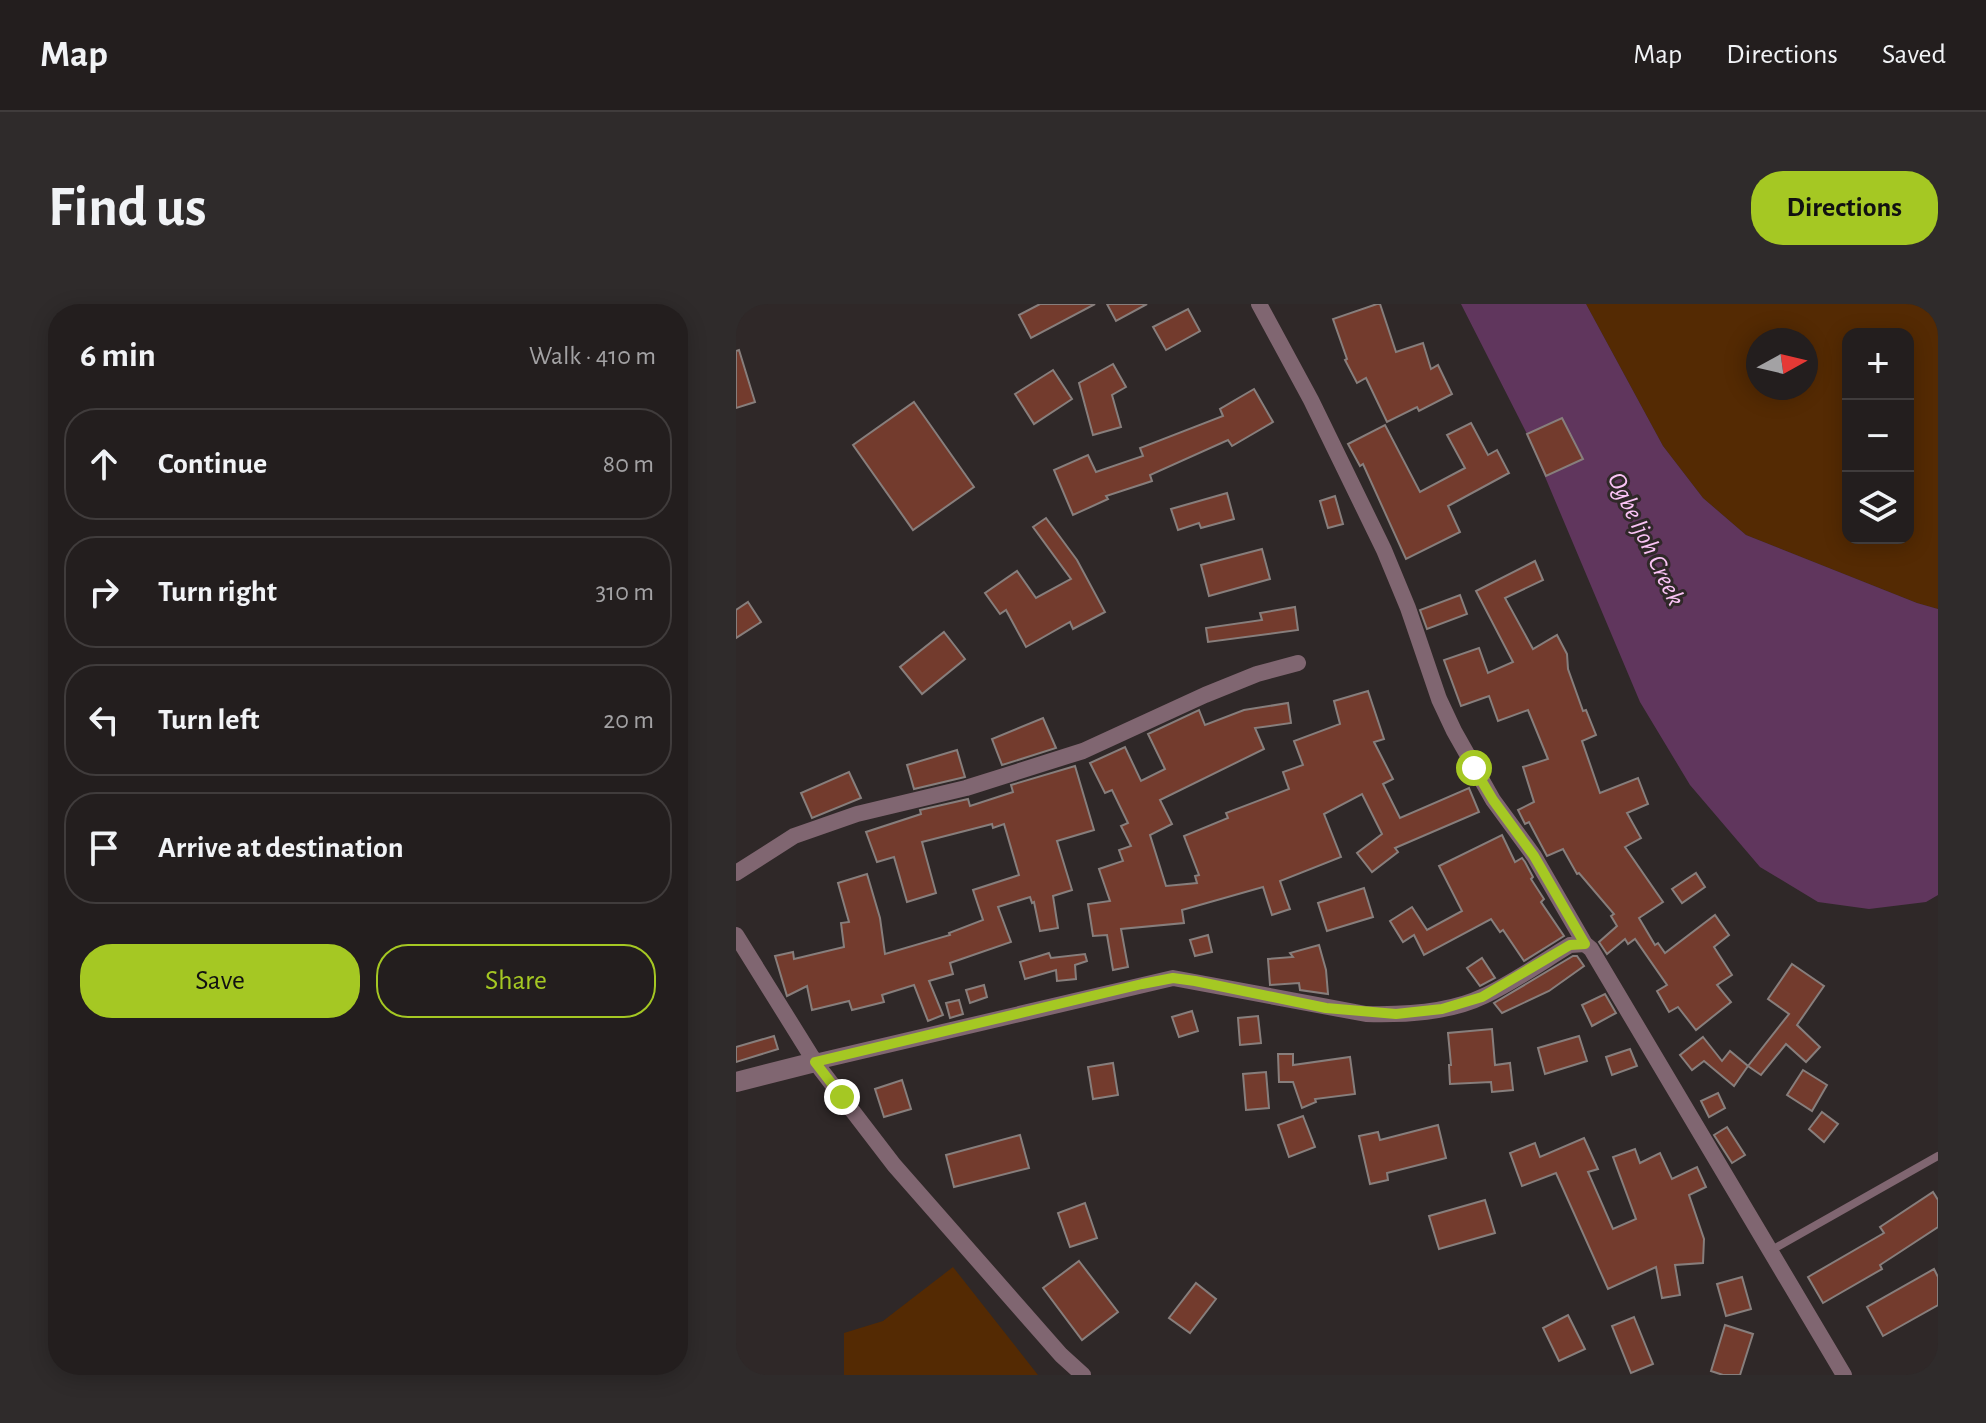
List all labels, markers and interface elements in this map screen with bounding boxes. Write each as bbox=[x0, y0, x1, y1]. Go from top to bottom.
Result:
text: Map bbox=[40, 36, 108, 74]
text: Map bbox=[1633, 41, 1682, 69]
text: Directions bbox=[1726, 41, 1838, 69]
text: Saved bbox=[1882, 41, 1946, 69]
button: Directions bbox=[1751, 171, 1938, 245]
text: Find us bbox=[48, 180, 206, 236]
north arrow bbox=[1746, 328, 1818, 400]
map controls bbox=[1842, 328, 1914, 544]
button: + bbox=[1842, 328, 1914, 400]
text: 6 min bbox=[80, 339, 156, 373]
text: Walk · 410 m bbox=[529, 343, 656, 369]
button: − bbox=[1842, 400, 1914, 472]
icon: ahead bbox=[82, 442, 126, 486]
text: Continue bbox=[158, 449, 267, 479]
text: 80 m bbox=[603, 451, 654, 477]
water label: Ogbe Ijoh Creek bbox=[1603, 468, 1689, 610]
button: layers bbox=[1842, 472, 1914, 544]
icon: right bbox=[82, 570, 126, 614]
text: Turn right bbox=[158, 577, 277, 607]
text: 310 m bbox=[596, 579, 654, 605]
icon: left bbox=[82, 698, 126, 742]
text: Turn left bbox=[158, 705, 259, 735]
text: 20 m bbox=[603, 707, 654, 733]
route start bbox=[1456, 750, 1492, 786]
icon: arrive bbox=[82, 826, 126, 870]
text: Arrive at destination bbox=[158, 833, 404, 863]
button: Save bbox=[80, 944, 360, 1018]
button: Share bbox=[376, 944, 656, 1018]
route end bbox=[824, 1079, 860, 1115]

